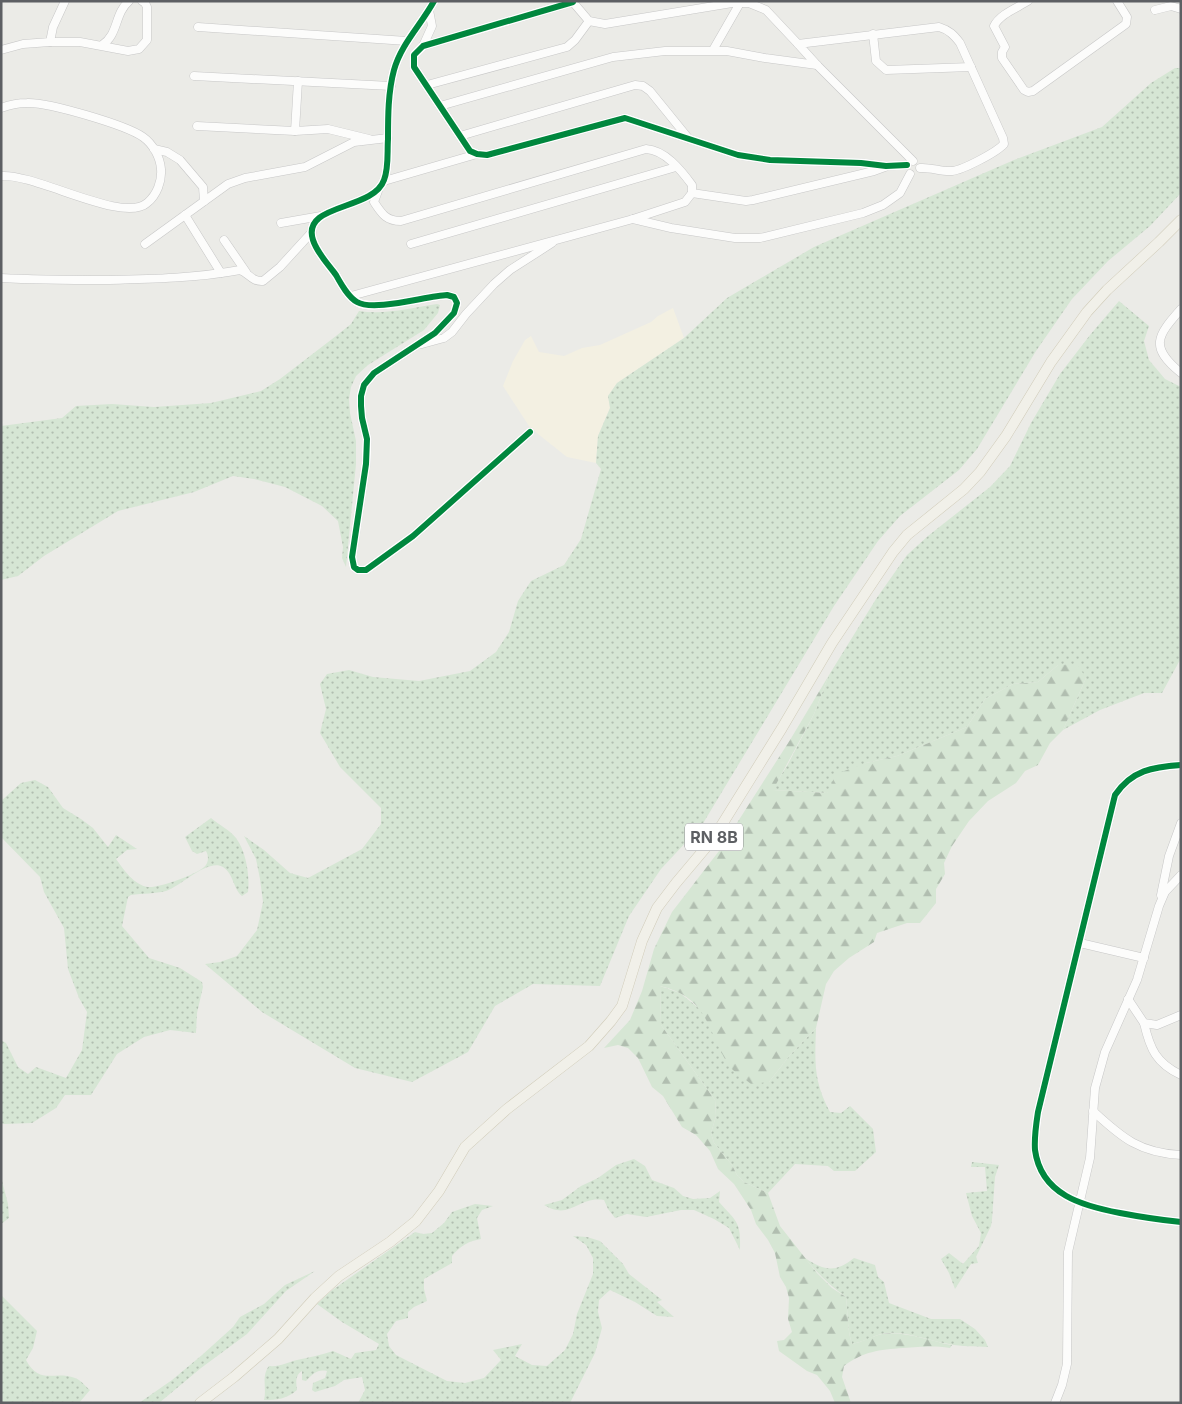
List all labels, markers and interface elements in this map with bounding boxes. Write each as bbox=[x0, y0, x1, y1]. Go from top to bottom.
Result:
road number: RN 8B bbox=[685, 824, 743, 850]

